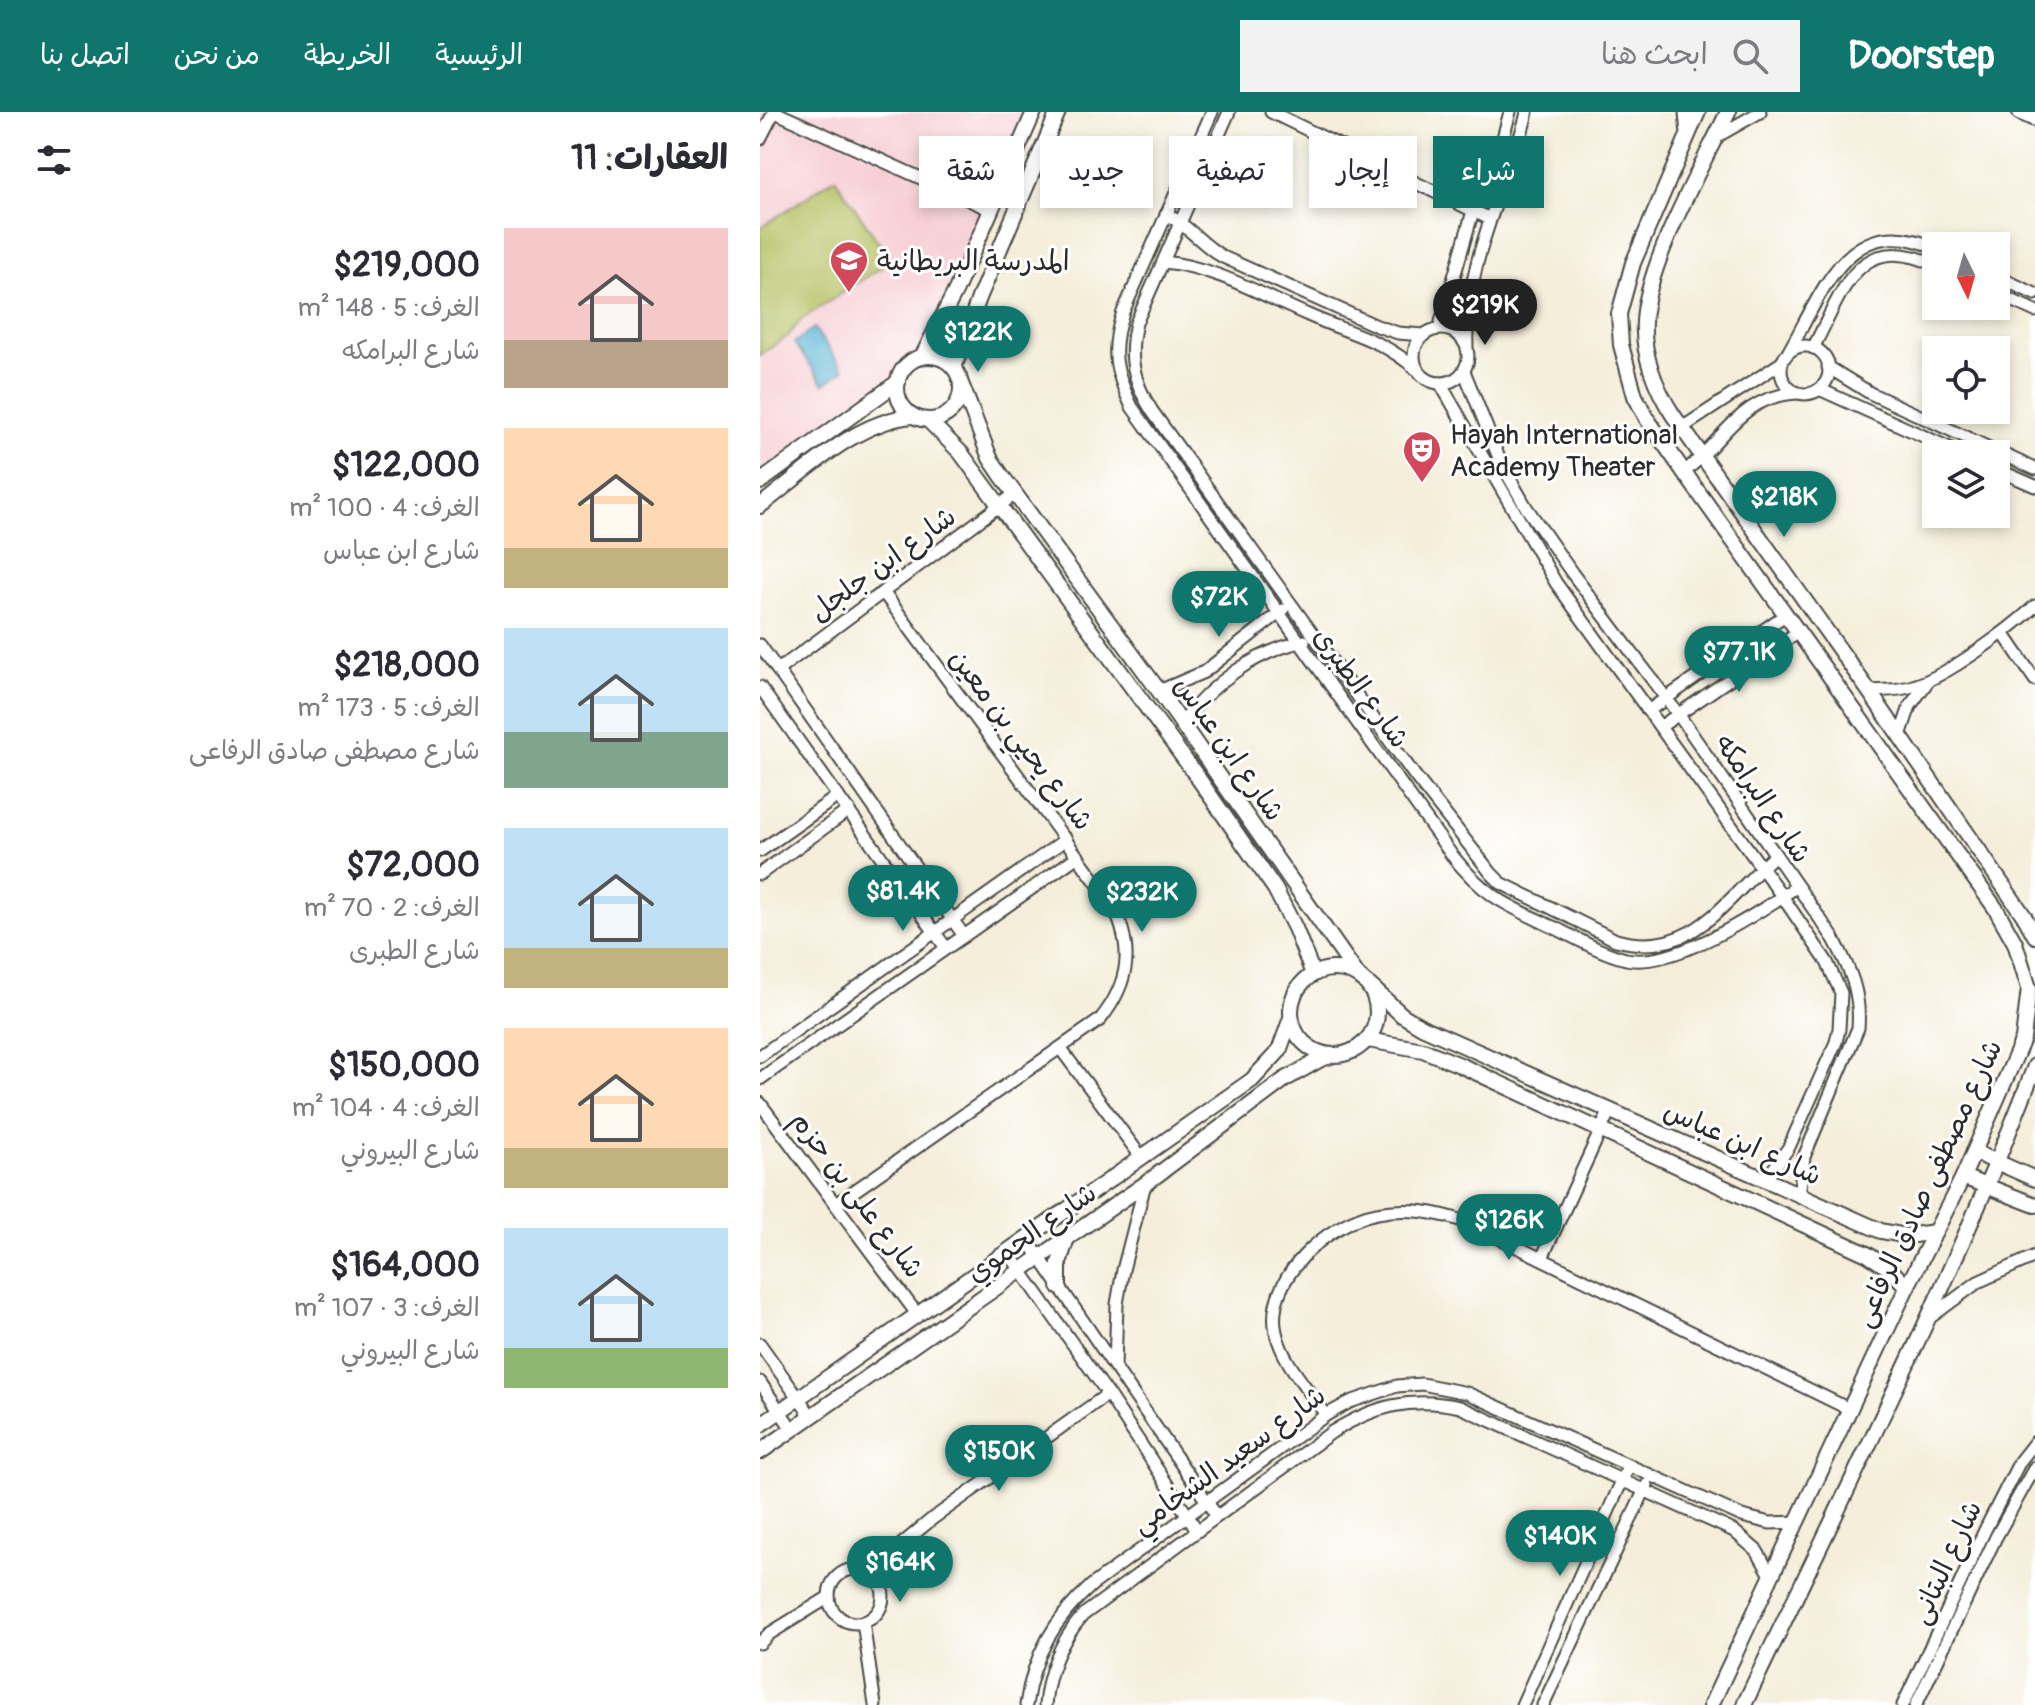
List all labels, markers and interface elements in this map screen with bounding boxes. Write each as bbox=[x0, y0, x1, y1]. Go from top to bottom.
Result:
search box bbox=[1240, 20, 1800, 92]
text: Doorstep bbox=[1848, 32, 1995, 80]
icon: search bbox=[1728, 34, 1772, 78]
text: ابحث هنا bbox=[1601, 36, 1708, 73]
text: اتصل بنا bbox=[40, 38, 130, 73]
text: من نحن bbox=[174, 38, 260, 73]
text: الخريطة bbox=[304, 38, 391, 73]
text: الرئيسية bbox=[435, 38, 523, 73]
chip: شقة bbox=[919, 136, 1024, 208]
chip: جديد bbox=[1040, 136, 1153, 208]
chip: تصفية bbox=[1169, 136, 1293, 208]
chip: إيجار bbox=[1309, 136, 1417, 208]
chip: شراء bbox=[1433, 136, 1544, 208]
text: العقارات: 11 bbox=[571, 137, 728, 180]
icon: filters bbox=[32, 138, 76, 182]
north arrow bbox=[1922, 232, 2010, 320]
map controls bbox=[1922, 232, 2010, 528]
school or university icon: المدرسة البريطانية bbox=[828, 239, 870, 294]
text: $219,000 bbox=[333, 244, 480, 287]
place label: المدرسة البريطانية bbox=[877, 244, 1070, 279]
icon: home bbox=[568, 260, 664, 356]
pin: $219K bbox=[1429, 279, 1541, 347]
text: $219K bbox=[1451, 289, 1519, 321]
text: الغرف: 5 · 148 m² bbox=[298, 292, 480, 324]
pin: $122K bbox=[922, 306, 1034, 374]
text: $122K bbox=[943, 316, 1013, 348]
text: شارع البرامكه bbox=[342, 335, 480, 367]
button: locate bbox=[1922, 336, 2010, 424]
place label: Hayah International Academy Theater bbox=[1450, 418, 1678, 485]
theatre icon: Hayah International Academy Theater bbox=[1401, 429, 1443, 484]
button: layers bbox=[1922, 440, 2010, 528]
text: $122,000 bbox=[332, 444, 480, 487]
icon: home bbox=[568, 460, 664, 556]
pin: $218K bbox=[1728, 471, 1840, 539]
text: $218K bbox=[1750, 481, 1818, 513]
text: الغرف: 4 · 100 m² bbox=[289, 492, 480, 524]
street label: شارع ابن جلجل bbox=[803, 499, 964, 630]
text: شارع ابن عباس bbox=[323, 535, 480, 567]
pin: $72K bbox=[1172, 571, 1266, 639]
text: $72K bbox=[1190, 581, 1248, 613]
street label: شارع الطبرى bbox=[1304, 620, 1416, 756]
pin: $77.1K bbox=[1674, 626, 1804, 694]
text: $77.1K bbox=[1702, 636, 1776, 668]
street label: شارع يحيي بن معين bbox=[936, 642, 1101, 841]
text: $218,000 bbox=[334, 644, 480, 687]
icon: home bbox=[568, 660, 664, 756]
street label: شارع ابن عباس bbox=[1165, 670, 1292, 829]
text: الغرف: 5 · 173 m² bbox=[298, 692, 480, 724]
street label: شارع البرامكه bbox=[1706, 728, 1819, 871]
text: شارع مصطفى صادق الرفاعى bbox=[189, 735, 480, 767]
text: $72,000 bbox=[346, 844, 480, 887]
icon: home bbox=[568, 860, 664, 956]
pin: $81.4K bbox=[838, 865, 968, 933]
pin: $232K bbox=[1086, 866, 1198, 934]
text: $81.4K bbox=[866, 875, 940, 907]
text: $232K bbox=[1106, 876, 1178, 908]
text: الغرف: 2 · 70 m² bbox=[304, 892, 480, 924]
text: شارع الطبرى bbox=[349, 935, 480, 967]
street label: شارع مصطفى صادق الرفاعى bbox=[1846, 1034, 2011, 1334]
text: $150,000 bbox=[328, 1044, 480, 1087]
icon: home bbox=[568, 1060, 664, 1156]
text: الغرف: 4 · 104 m² bbox=[292, 1092, 480, 1124]
street label: شارع ابن عباس bbox=[1658, 1093, 1827, 1195]
street label: شارع على بن حزم bbox=[780, 1104, 931, 1287]
text: شارع البيروني bbox=[341, 1135, 480, 1167]
street label: شارع الحموي bbox=[960, 1176, 1105, 1292]
pin: $126K bbox=[1453, 1194, 1565, 1262]
text: $126K bbox=[1474, 1204, 1544, 1236]
text: $164,000 bbox=[330, 1244, 480, 1287]
icon: home bbox=[568, 1260, 664, 1356]
text: الغرف: 3 · 107 m² bbox=[294, 1292, 480, 1324]
text: شارع البيروني bbox=[341, 1335, 480, 1367]
street label: شارع سعيد الشخامي bbox=[1125, 1378, 1336, 1547]
pin: $150K bbox=[943, 1425, 1055, 1493]
text: $150K bbox=[963, 1435, 1035, 1467]
street label: شارع البتانى bbox=[1902, 1495, 1991, 1631]
pin: $140K bbox=[1504, 1510, 1616, 1578]
text: $140K bbox=[1524, 1520, 1596, 1552]
pin: $164K bbox=[844, 1536, 956, 1604]
text: $164K bbox=[865, 1546, 935, 1578]

